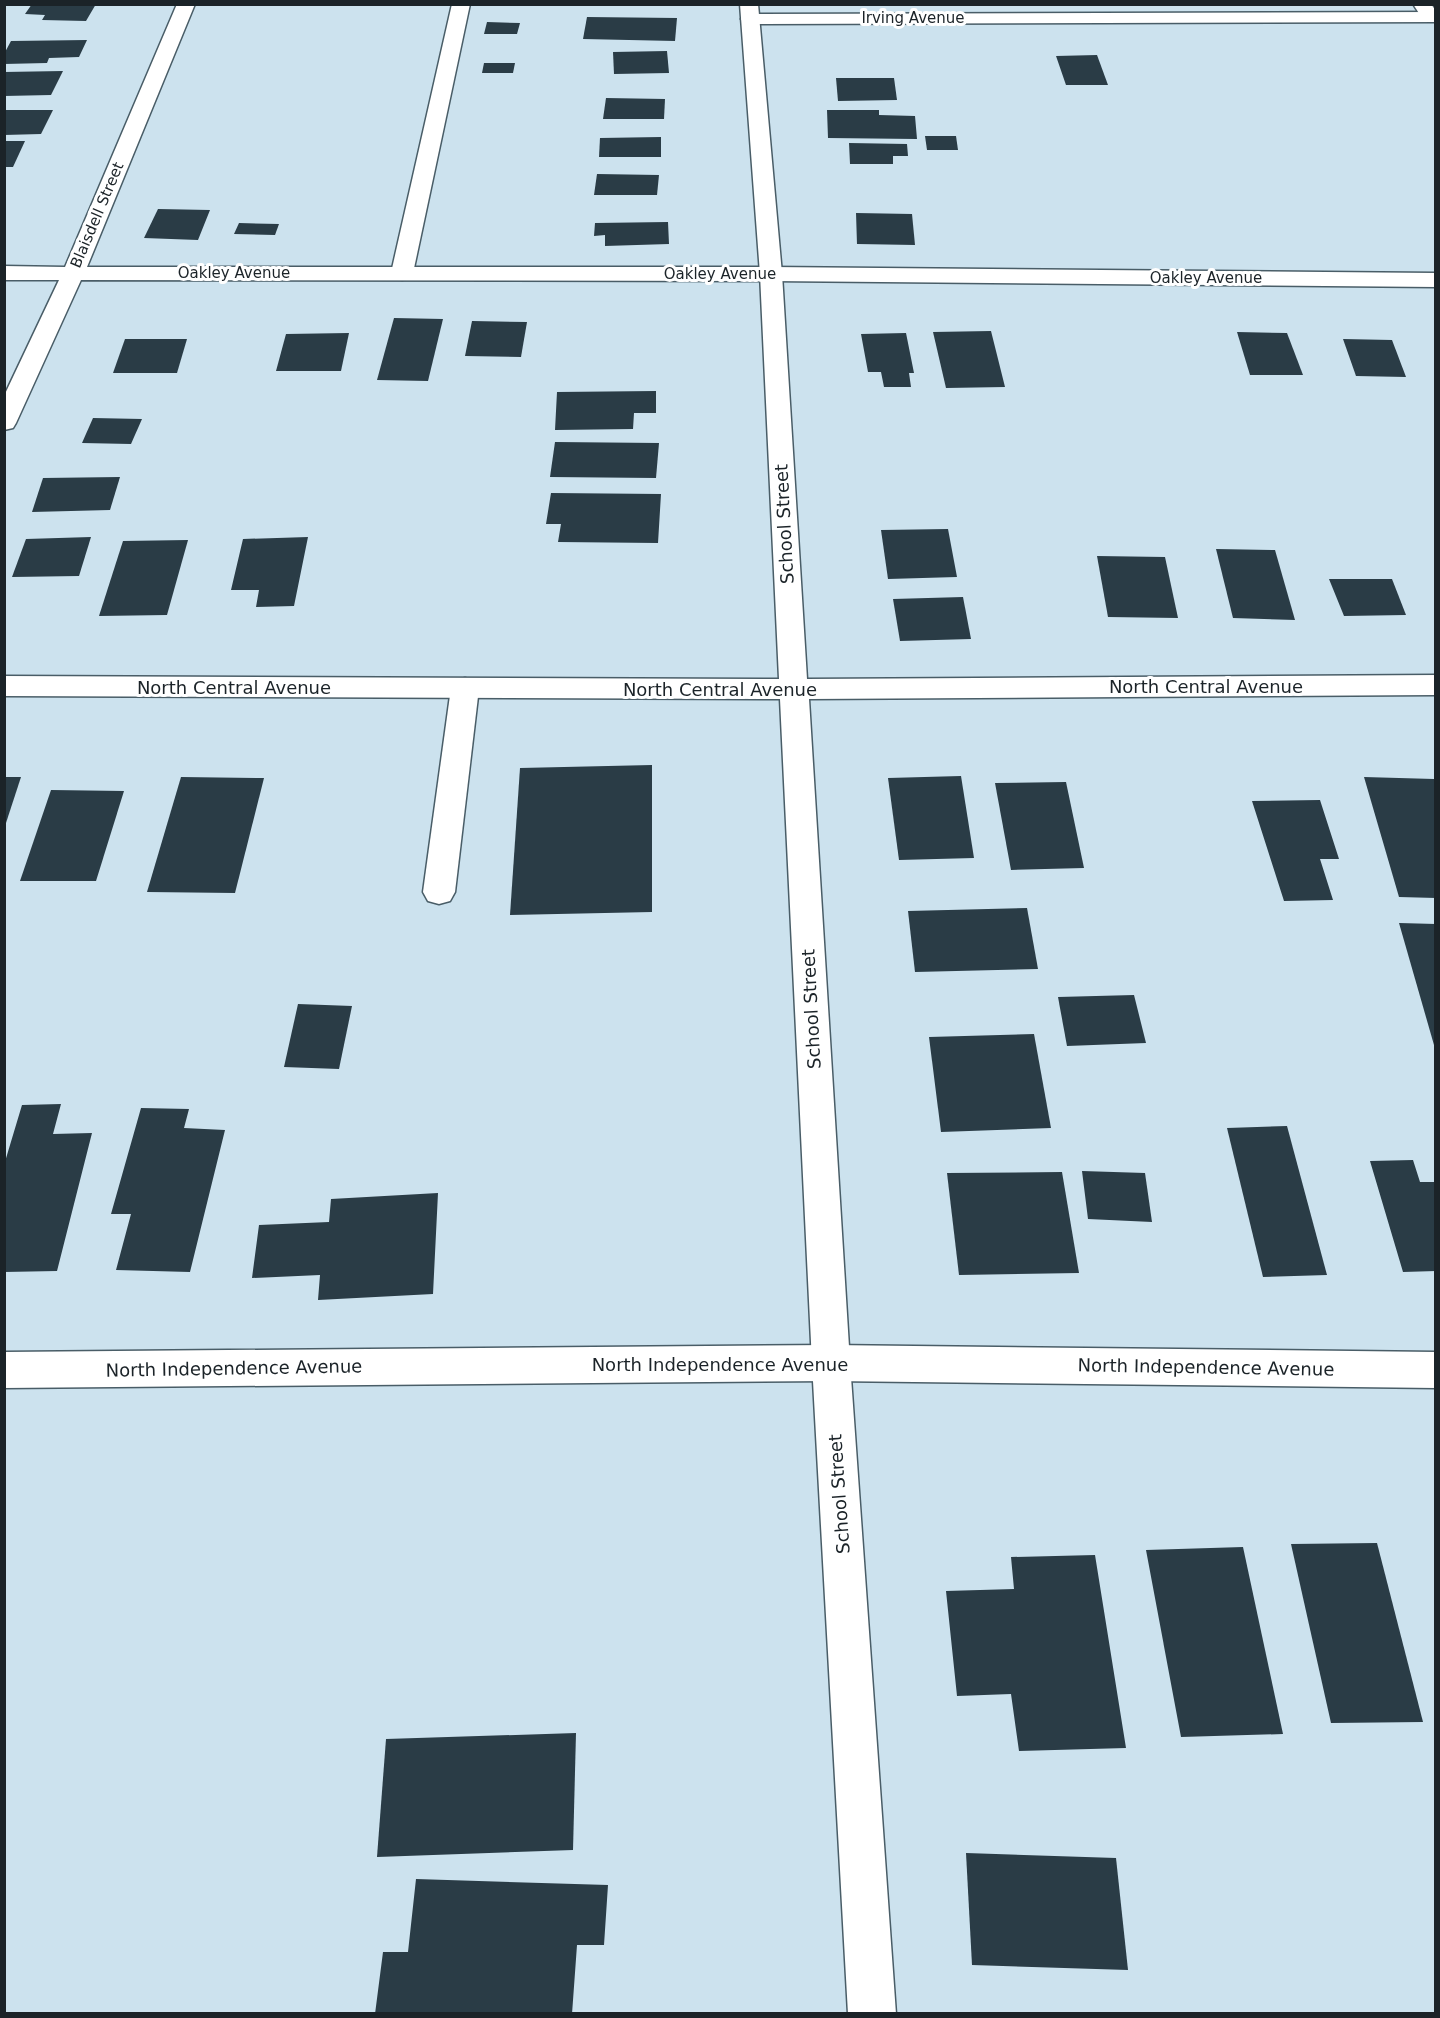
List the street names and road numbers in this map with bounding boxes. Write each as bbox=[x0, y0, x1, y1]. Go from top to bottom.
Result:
street label: Irving Avenue bbox=[861, 9, 965, 27]
street label: Blaisdell Street bbox=[67, 159, 127, 271]
street label: Oakley Avenue bbox=[178, 264, 290, 282]
street label: Oakley Avenue bbox=[664, 265, 776, 283]
street label: Oakley Avenue bbox=[1150, 269, 1262, 287]
street label: School Street bbox=[770, 463, 798, 585]
street label: North Central Avenue bbox=[1109, 676, 1303, 697]
street label: North Central Avenue bbox=[137, 677, 331, 698]
street label: North Central Avenue bbox=[623, 679, 817, 700]
street label: School Street bbox=[797, 948, 825, 1070]
street label: North Independence Avenue bbox=[592, 1354, 848, 1375]
street label: North Independence Avenue bbox=[1078, 1354, 1334, 1380]
street label: North Independence Avenue bbox=[106, 1355, 362, 1381]
street label: School Street bbox=[824, 1433, 854, 1555]

